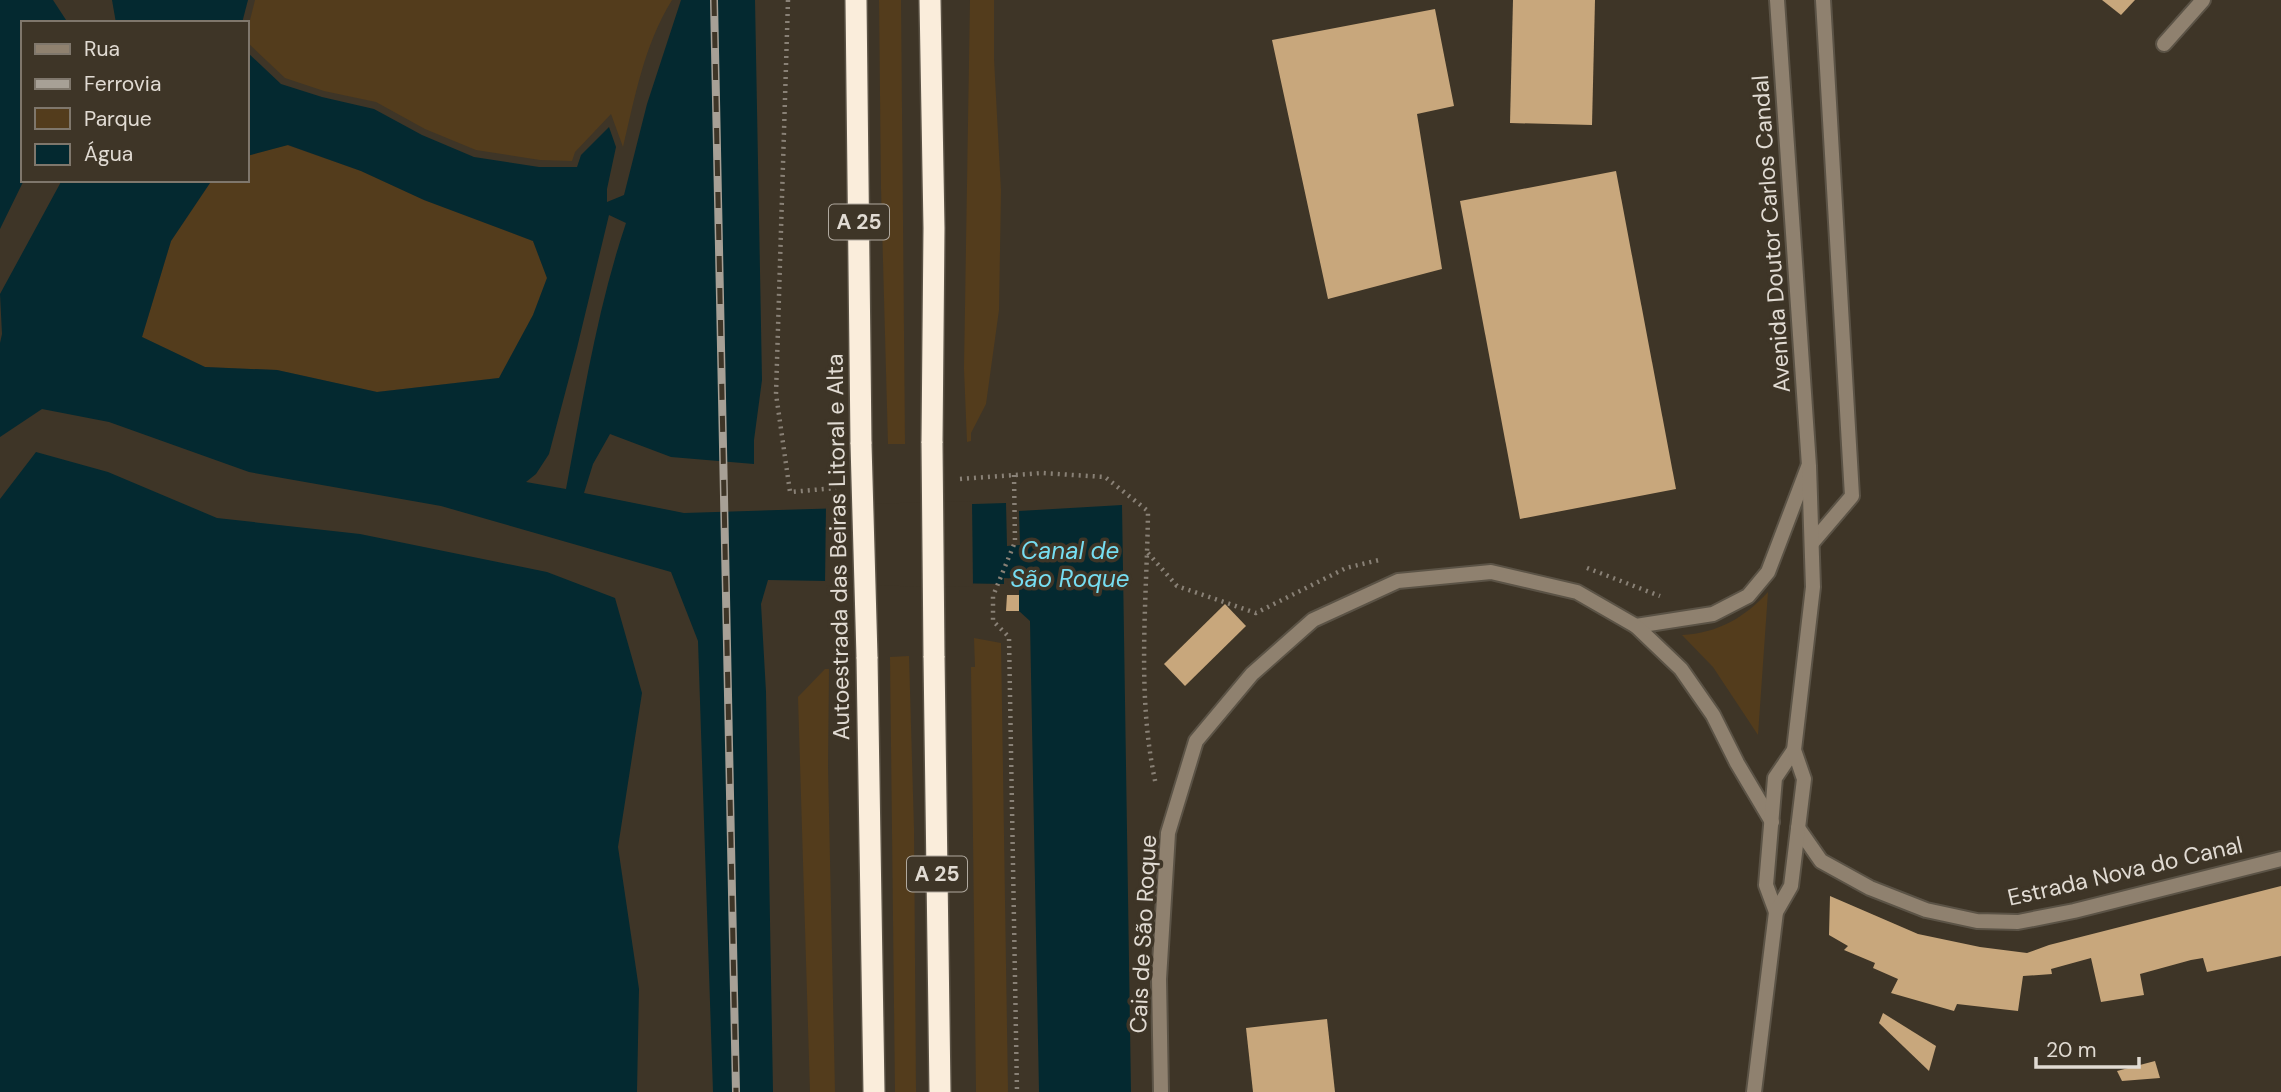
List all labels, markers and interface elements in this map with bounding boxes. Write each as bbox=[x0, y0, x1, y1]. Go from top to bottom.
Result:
legend bbox=[21, 21, 248, 182]
text: Rua bbox=[84, 35, 120, 63]
text: Ferrovia bbox=[84, 70, 161, 98]
street label: Avenida Doutor Carlos Candal bbox=[1745, 74, 1797, 394]
text: Parque bbox=[84, 105, 152, 133]
text: Água bbox=[84, 140, 133, 168]
road number: A 25 bbox=[829, 204, 889, 240]
street label: Autoestrada das Beiras Litoral e Alta bbox=[820, 353, 856, 741]
water label: Canal de São Roque bbox=[1011, 535, 1129, 594]
street label: Estrada Nova do Canal bbox=[2005, 829, 2245, 913]
street label: Cais de São Roque bbox=[1123, 834, 1163, 1034]
road number: A 25 bbox=[907, 856, 967, 892]
scale bar bbox=[2036, 1026, 2139, 1070]
text: 20 m bbox=[2046, 1036, 2097, 1064]

